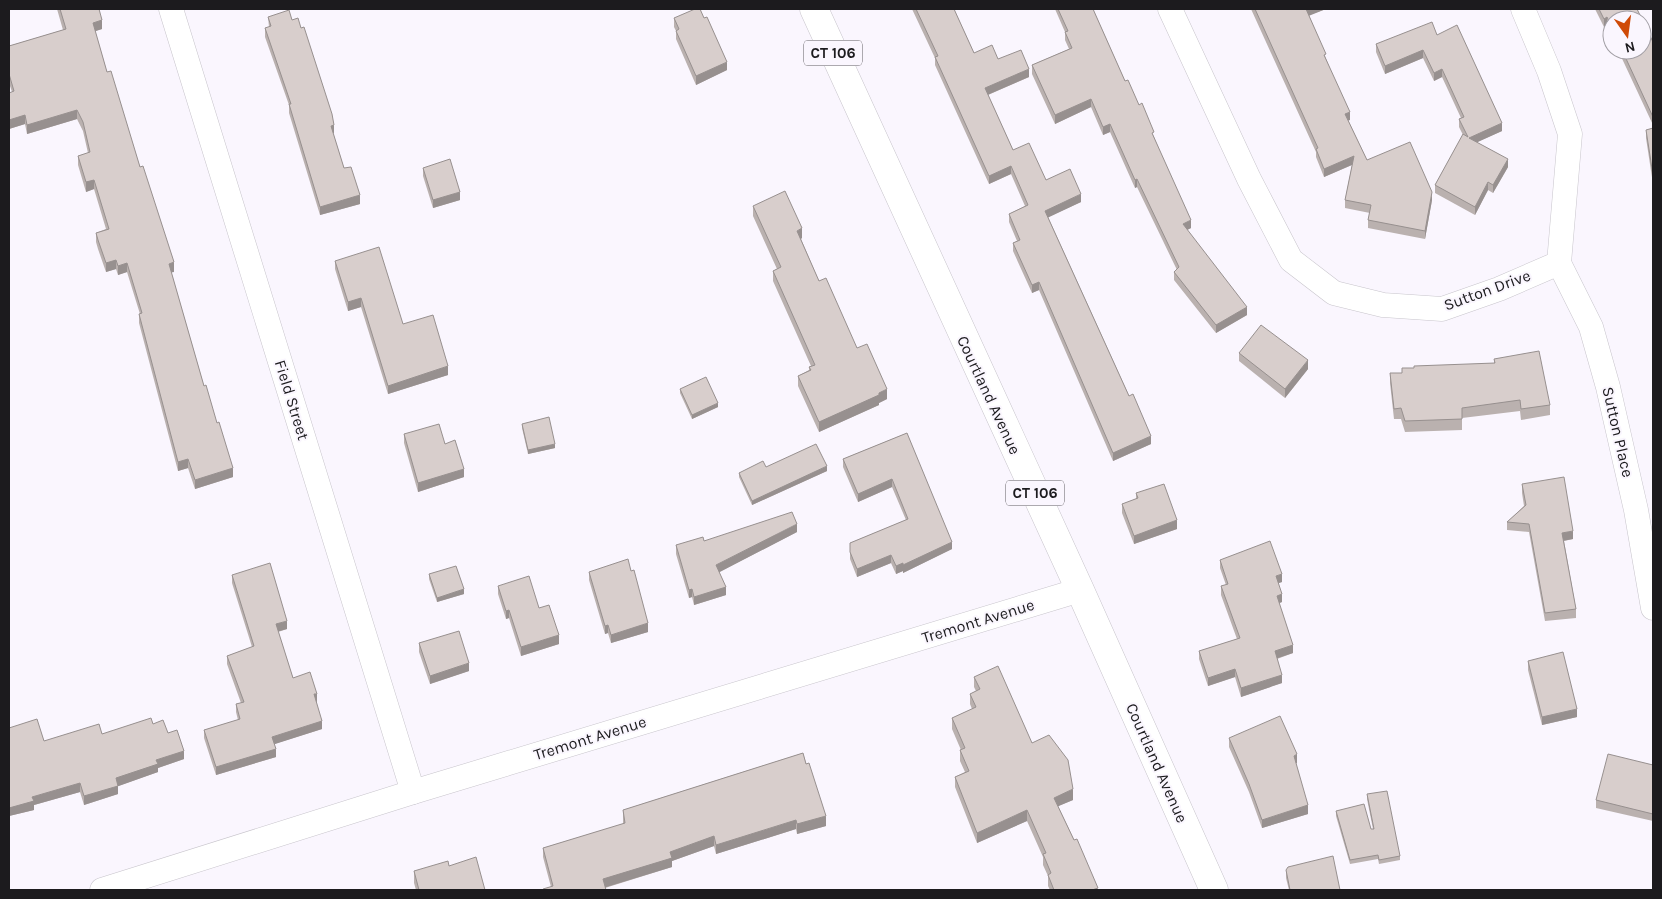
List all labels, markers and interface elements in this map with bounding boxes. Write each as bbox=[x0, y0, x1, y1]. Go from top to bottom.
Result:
north arrow bbox=[1602, 10, 1652, 60]
text: N bbox=[1623, 38, 1637, 57]
road number: CT 106 bbox=[804, 40, 862, 66]
street label: Sutton Drive bbox=[1441, 266, 1533, 314]
street label: Courtland Avenue bbox=[953, 333, 1025, 457]
street label: Field Street bbox=[271, 358, 313, 442]
street label: Sutton Place bbox=[1598, 385, 1638, 479]
road number: CT 106 bbox=[1006, 480, 1064, 506]
street label: Tremont Avenue bbox=[919, 595, 1037, 647]
street label: Courtland Avenue bbox=[1122, 700, 1192, 826]
street label: Tremont Avenue bbox=[531, 712, 649, 764]

